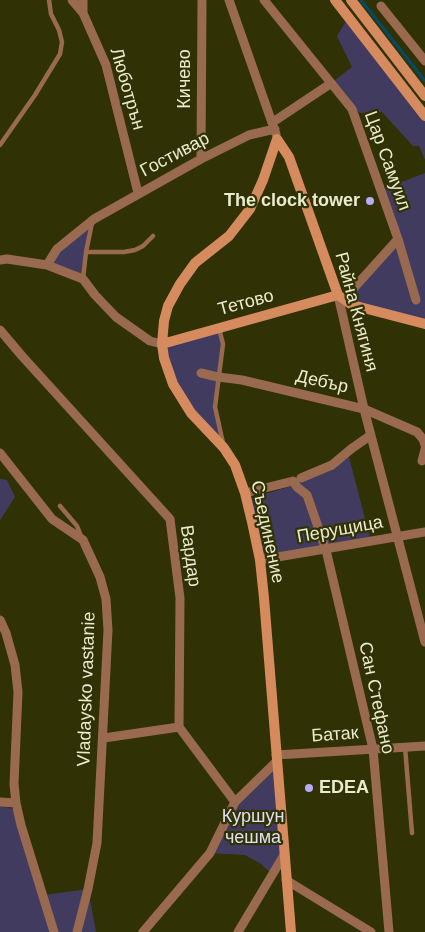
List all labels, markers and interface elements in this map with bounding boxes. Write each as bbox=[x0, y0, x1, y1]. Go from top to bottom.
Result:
street label: Люботрън bbox=[105, 45, 149, 133]
street label: Кичево bbox=[174, 49, 196, 109]
street label: Цар Самуил bbox=[359, 108, 415, 214]
street label: Гостивар bbox=[137, 128, 213, 182]
place label: The clock tower bbox=[224, 190, 360, 212]
marker: The clock tower bbox=[364, 195, 376, 207]
street label: Райна Княгиня bbox=[330, 250, 382, 374]
street label: Тетово bbox=[216, 285, 276, 321]
street label: Дебър bbox=[294, 366, 350, 398]
street label: Съединение bbox=[246, 479, 288, 585]
street label: Перущица bbox=[295, 512, 385, 548]
street label: Вардар bbox=[175, 524, 205, 588]
street label: Vladaysko vastanie bbox=[74, 611, 100, 767]
street label: Сан Стефано bbox=[354, 640, 398, 756]
street label: Батак bbox=[311, 723, 359, 747]
place label: EDEA bbox=[319, 777, 369, 799]
marker: EDEA bbox=[303, 782, 315, 794]
park label: Куршун чешма bbox=[222, 806, 284, 849]

